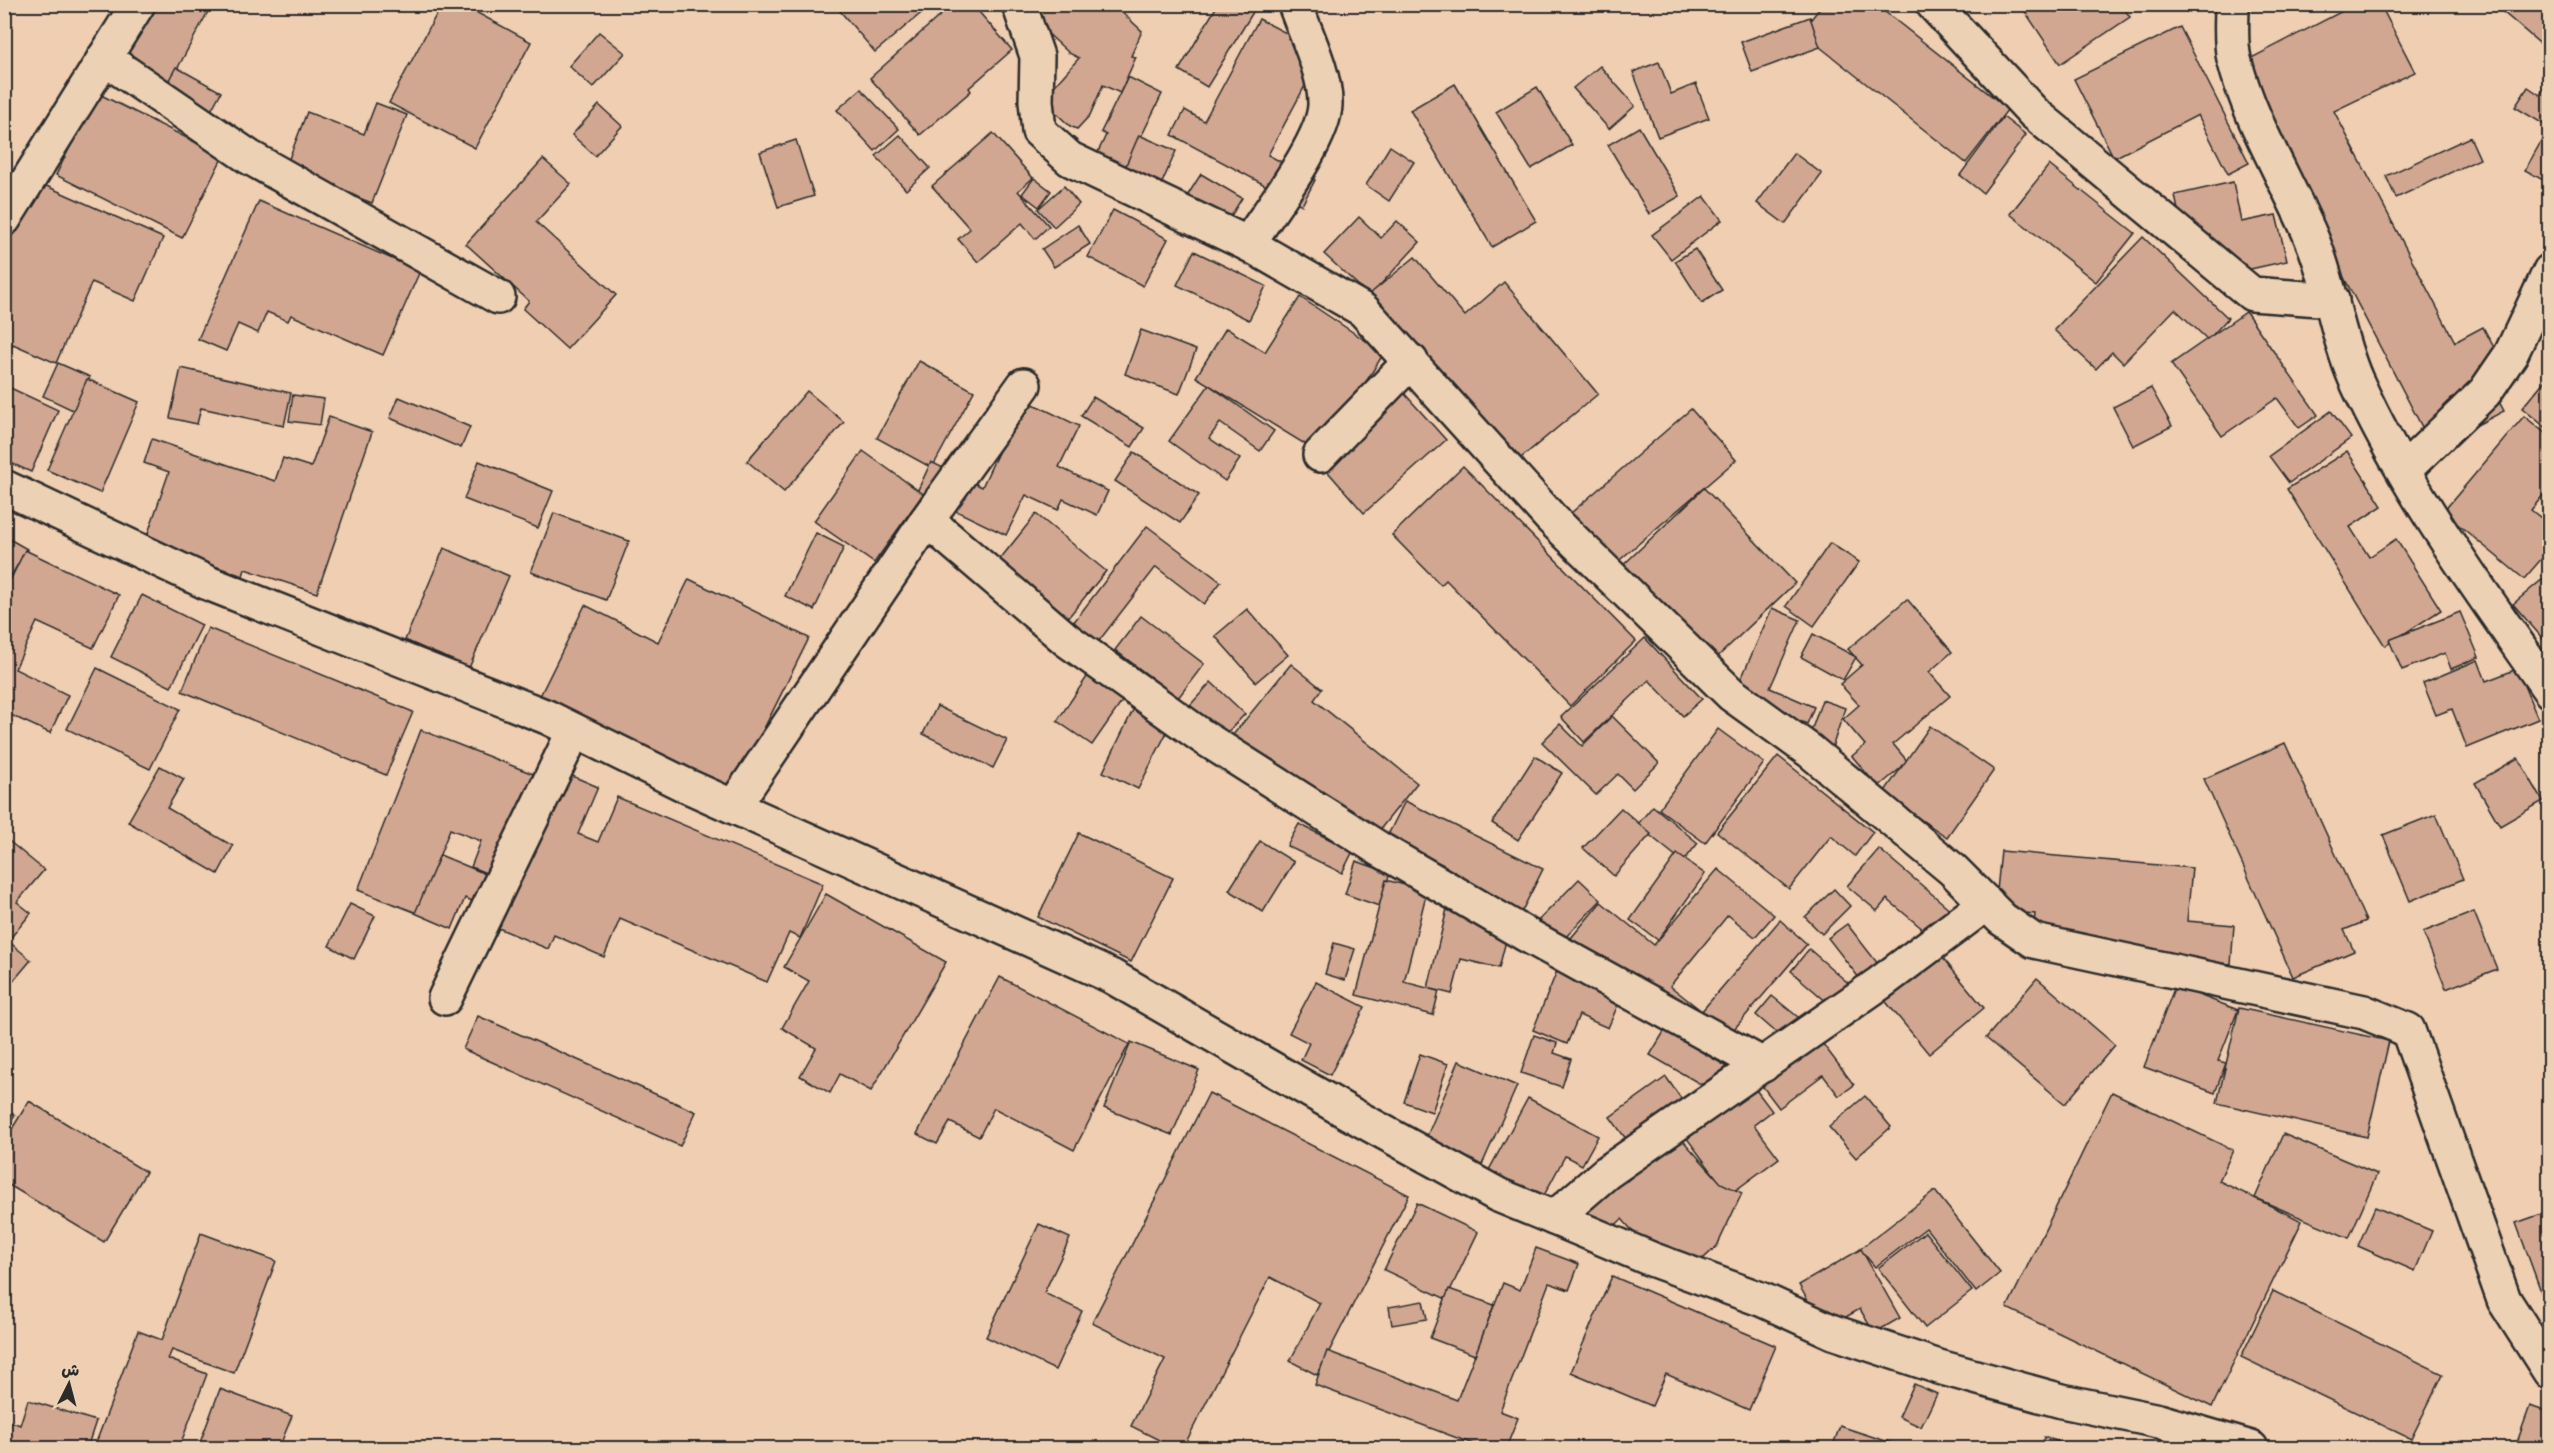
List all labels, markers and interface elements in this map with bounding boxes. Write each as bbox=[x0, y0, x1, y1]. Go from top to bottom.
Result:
north arrow bbox=[39, 1354, 99, 1414]
text: ش bbox=[60, 1362, 80, 1383]

